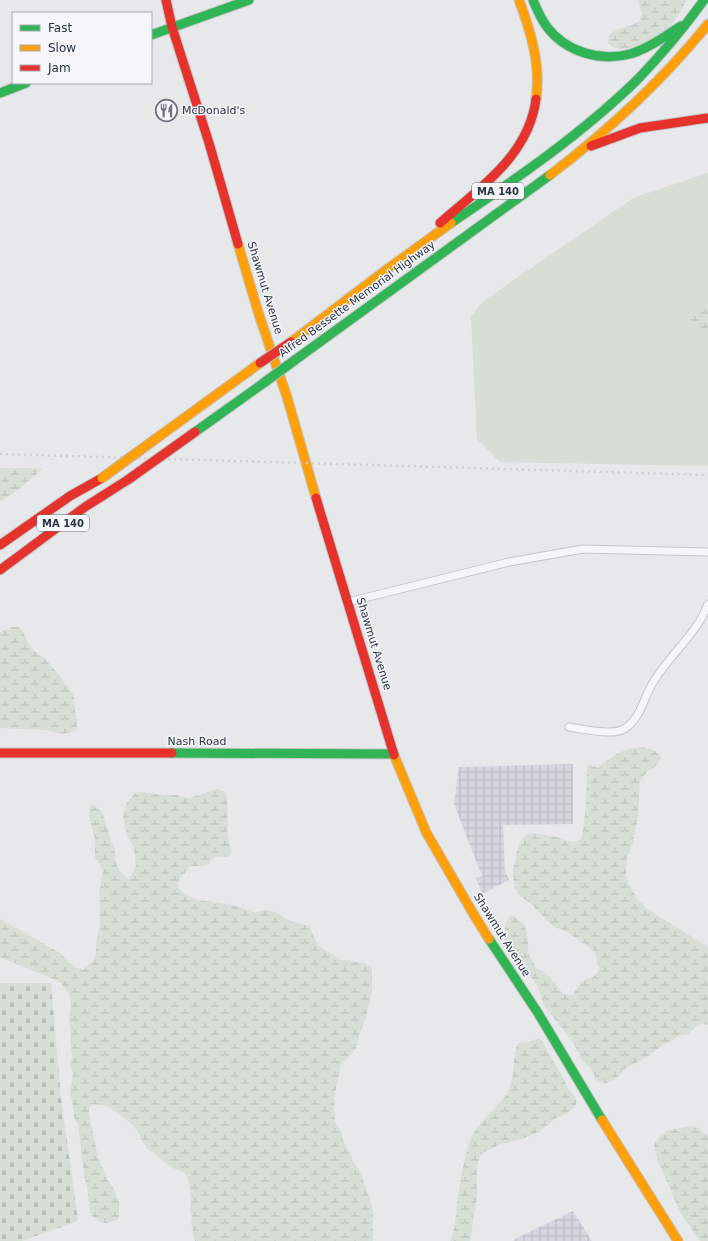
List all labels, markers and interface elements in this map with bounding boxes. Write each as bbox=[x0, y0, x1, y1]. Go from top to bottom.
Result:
legend bbox=[12, 12, 152, 84]
text: Fast bbox=[48, 21, 72, 35]
text: Slow bbox=[48, 41, 76, 55]
text: Jam bbox=[47, 61, 71, 75]
restaurant icon: McDonald's bbox=[154, 97, 180, 123]
place label: McDonald's bbox=[182, 104, 246, 117]
road number: MA 140 bbox=[472, 183, 524, 199]
street label: Alfred Bessette Memorial Highway bbox=[277, 238, 438, 360]
street label: Shawmut Avenue bbox=[245, 240, 285, 336]
road number: MA 140 bbox=[37, 515, 89, 531]
street label: Shawmut Avenue bbox=[354, 596, 394, 692]
street label: Nash Road bbox=[168, 735, 226, 748]
street label: Shawmut Avenue bbox=[471, 891, 533, 979]

